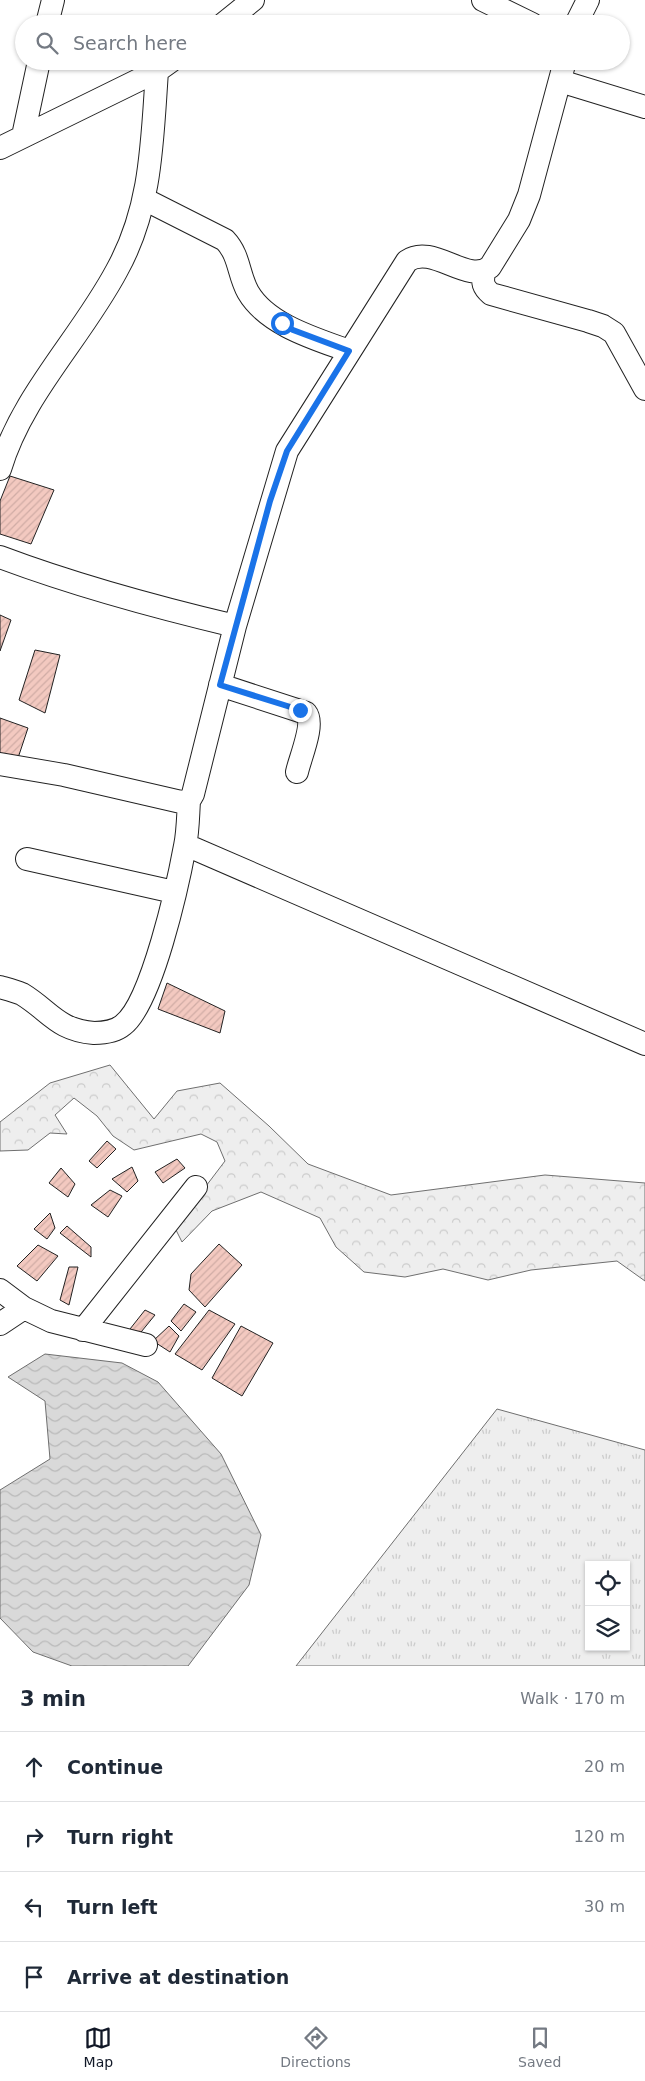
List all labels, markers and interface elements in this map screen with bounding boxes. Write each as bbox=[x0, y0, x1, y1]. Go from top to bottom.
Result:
search box bbox=[15, 15, 630, 70]
icon: search bbox=[33, 29, 61, 57]
text: Search here bbox=[73, 32, 187, 54]
route start bbox=[271, 312, 294, 335]
route end bbox=[289, 699, 312, 722]
map controls bbox=[585, 1561, 630, 1651]
button: locate bbox=[585, 1561, 630, 1606]
button: layers bbox=[585, 1606, 630, 1651]
text: 3 min bbox=[20, 1687, 86, 1711]
text: Walk · 170 m bbox=[520, 1689, 625, 1708]
icon: ahead bbox=[20, 1753, 48, 1781]
text: Continue bbox=[67, 1756, 163, 1778]
text: 20 m bbox=[584, 1757, 625, 1776]
icon: right bbox=[20, 1823, 48, 1851]
text: Turn right bbox=[67, 1826, 173, 1848]
text: 120 m bbox=[574, 1827, 625, 1846]
icon: left bbox=[20, 1893, 48, 1921]
text: Turn left bbox=[67, 1896, 158, 1918]
text: 30 m bbox=[584, 1897, 625, 1916]
icon: arrive bbox=[20, 1963, 48, 1991]
text: Arrive at destination bbox=[67, 1966, 289, 1988]
tab: Map bbox=[84, 2024, 113, 2070]
tab: Directions bbox=[280, 2024, 351, 2070]
tab: Saved bbox=[518, 2024, 561, 2070]

